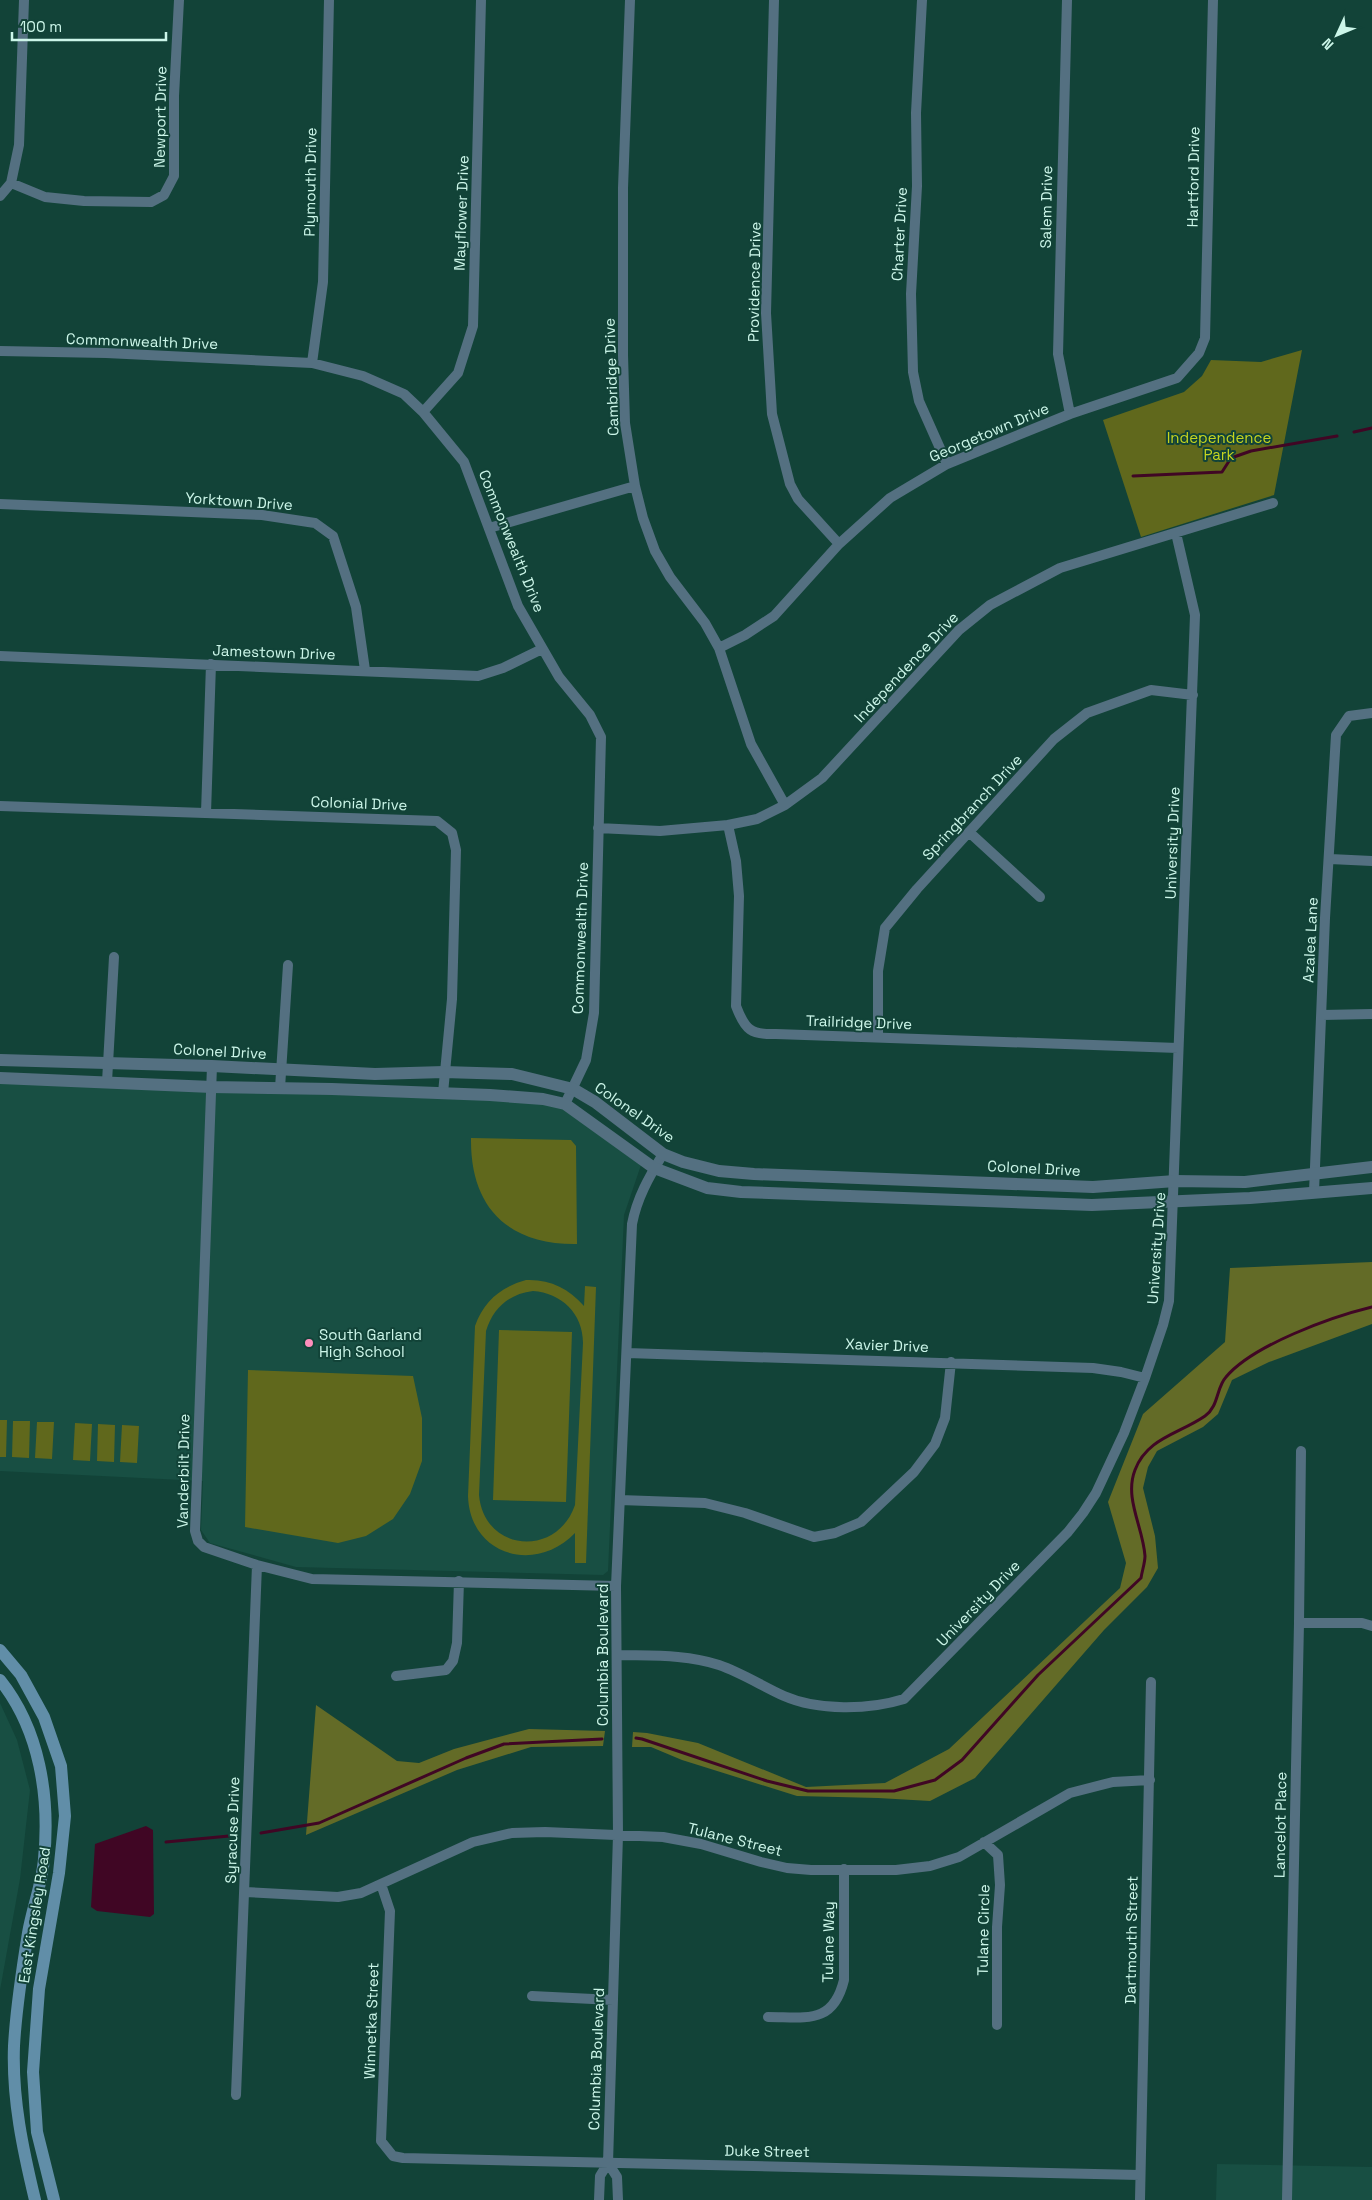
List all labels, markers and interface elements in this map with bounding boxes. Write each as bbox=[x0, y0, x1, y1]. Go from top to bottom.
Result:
scale bar bbox=[12, 10, 166, 42]
north arrow bbox=[1312, 10, 1362, 60]
text: 100 m bbox=[20, 17, 62, 36]
text: N bbox=[1318, 34, 1337, 54]
street label: Newport Drive bbox=[150, 66, 170, 168]
street label: Hartford Drive bbox=[1183, 126, 1203, 228]
street label: Plymouth Drive bbox=[300, 127, 320, 237]
street label: Mayflower Drive bbox=[449, 155, 473, 271]
street label: Salem Drive bbox=[1036, 165, 1056, 249]
street label: Charter Drive bbox=[887, 186, 911, 281]
street label: Providence Drive bbox=[743, 221, 765, 342]
street label: Cambridge Drive bbox=[599, 318, 623, 436]
street label: Commonwealth Drive bbox=[66, 329, 218, 353]
street label: Georgetown Drive bbox=[926, 398, 1052, 466]
park label: Independence Park bbox=[1167, 428, 1271, 464]
street label: Commonwealth Drive bbox=[475, 467, 549, 615]
street label: Yorktown Drive bbox=[185, 488, 293, 514]
street label: Independence Drive bbox=[850, 608, 962, 726]
street label: Jamestown Drive bbox=[212, 640, 336, 664]
street label: Springbranch Drive bbox=[918, 750, 1026, 864]
street label: University Drive bbox=[1161, 786, 1183, 900]
street label: Colonial Drive bbox=[310, 792, 408, 814]
street label: Commonwealth Drive bbox=[568, 862, 592, 1014]
street label: Azalea Lane bbox=[1298, 897, 1322, 983]
street label: Trailridge Drive bbox=[806, 1011, 913, 1033]
street label: Colonel Drive bbox=[173, 1039, 267, 1063]
street label: Colonel Drive bbox=[591, 1077, 679, 1147]
street label: Colonel Drive bbox=[987, 1156, 1081, 1180]
street label: University Drive bbox=[1143, 1191, 1169, 1305]
place label: South Garland High School bbox=[319, 1325, 422, 1361]
street label: Xavier Drive bbox=[845, 1334, 929, 1356]
marker: South Garland High School bbox=[303, 1337, 315, 1349]
street label: Vanderbilt Drive bbox=[173, 1413, 193, 1528]
street label: University Drive bbox=[932, 1556, 1024, 1650]
street label: Columbia Boulevard bbox=[593, 1584, 612, 1726]
street label: Lancelot Place bbox=[1270, 1772, 1290, 1878]
street label: Syracuse Drive bbox=[221, 1776, 243, 1884]
street label: Tulane Street bbox=[686, 1818, 784, 1860]
street label: East Kingsley Road bbox=[14, 1846, 54, 1984]
street label: Dartmouth Street bbox=[1120, 1876, 1142, 2004]
street label: Tulane Circle bbox=[973, 1884, 993, 1976]
street label: Tulane Way bbox=[818, 1901, 838, 1983]
street label: Winnetka Street bbox=[359, 1962, 383, 2080]
street label: Columbia Boulevard bbox=[584, 1987, 608, 2131]
street label: Duke Street bbox=[724, 2141, 810, 2161]

